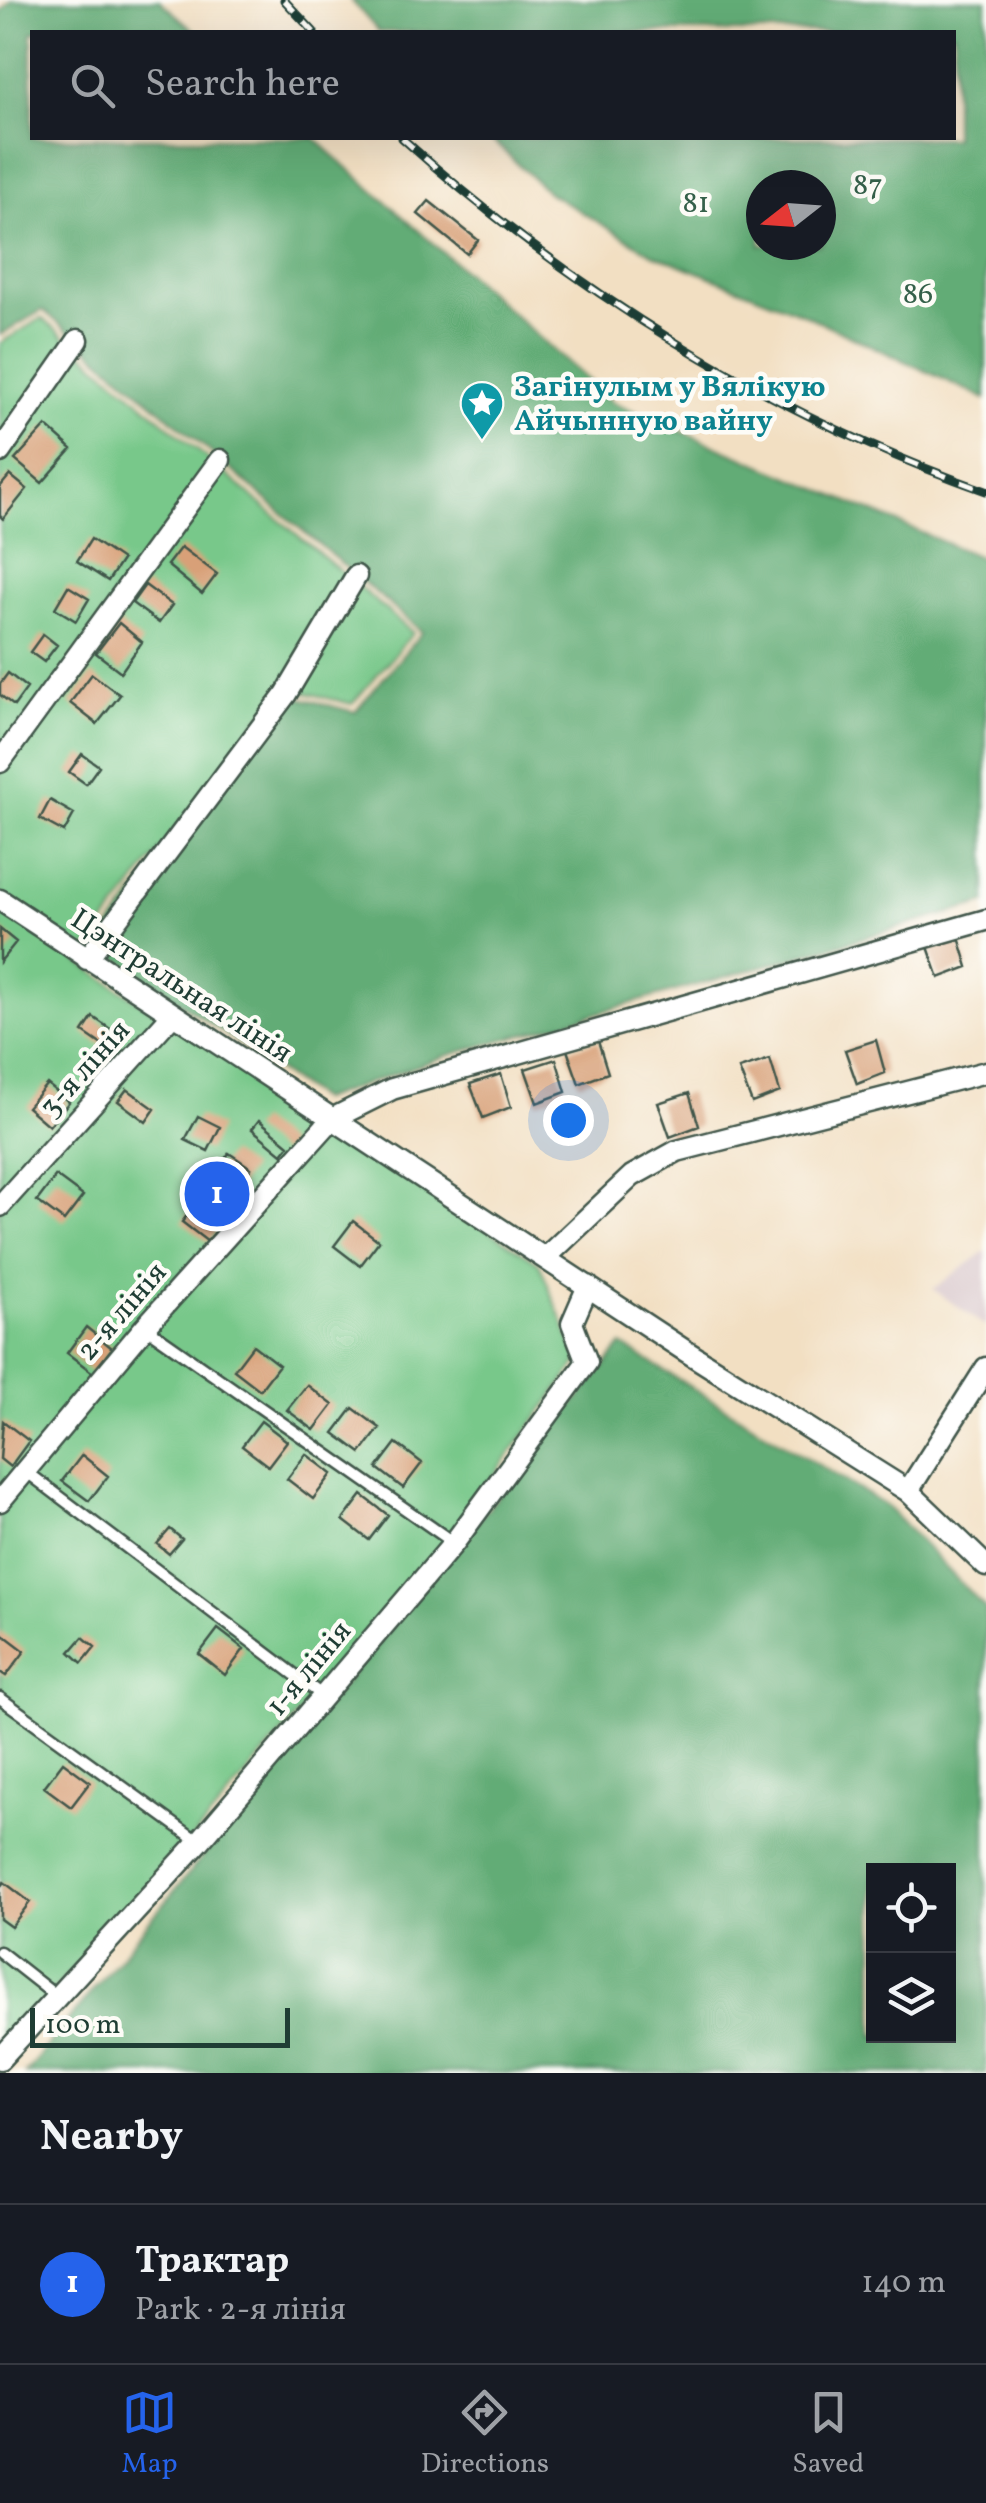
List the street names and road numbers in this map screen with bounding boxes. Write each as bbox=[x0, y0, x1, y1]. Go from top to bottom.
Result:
street label: Цэнтральная лінія bbox=[62, 899, 300, 1074]
street label: 3-я лінія bbox=[30, 1011, 141, 1127]
street label: 2-я лінія bbox=[68, 1254, 177, 1371]
street label: 1-я лінія bbox=[257, 1612, 362, 1726]

